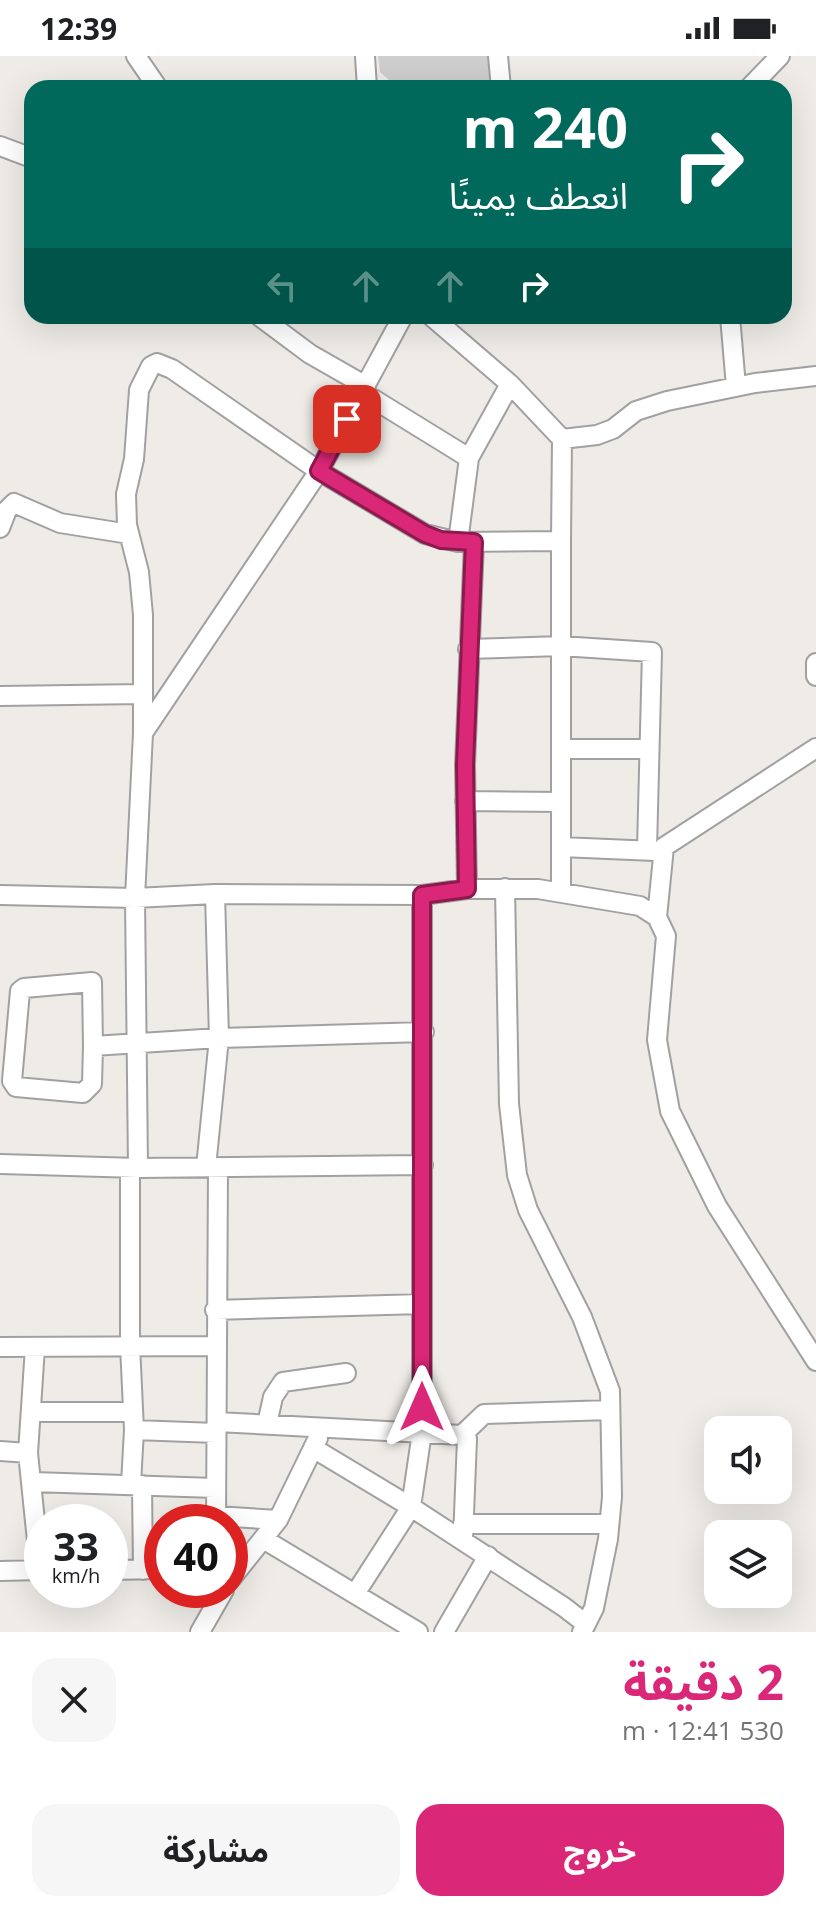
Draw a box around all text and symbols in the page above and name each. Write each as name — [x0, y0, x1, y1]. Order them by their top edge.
text: 12:39 — [40, 8, 117, 49]
text: 240 m — [462, 88, 628, 164]
icon: right — [656, 112, 760, 216]
text: انعطف يمينًا — [449, 171, 628, 220]
icon: left — [260, 264, 304, 308]
icon: ahead — [344, 264, 388, 308]
icon: ahead — [428, 264, 472, 308]
icon: right — [512, 264, 556, 308]
pin — [313, 385, 381, 453]
icon: arrive — [325, 397, 369, 441]
position arrow — [380, 1365, 464, 1449]
map controls — [704, 1416, 792, 1608]
button: sound — [704, 1416, 792, 1504]
speed limit sign: 40 — [144, 1504, 248, 1608]
text: 33 — [53, 1518, 99, 1573]
button: layers — [704, 1520, 792, 1608]
text: km/h — [52, 1562, 100, 1589]
text: 2 دقيقة — [623, 1649, 784, 1714]
button: close — [32, 1658, 116, 1742]
text: 530 m · 12:41 — [622, 1712, 784, 1748]
button: مشاركة — [32, 1804, 400, 1896]
button: خروج — [416, 1804, 784, 1896]

